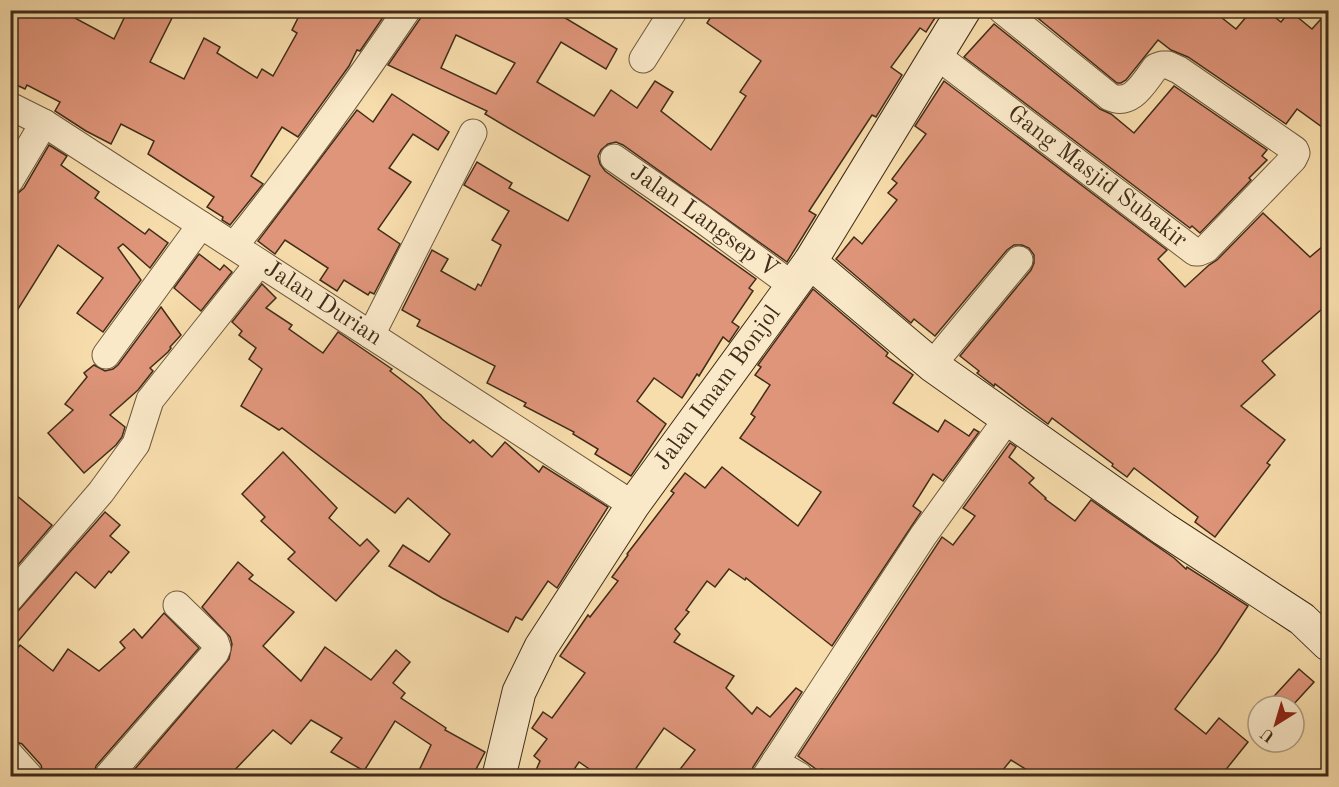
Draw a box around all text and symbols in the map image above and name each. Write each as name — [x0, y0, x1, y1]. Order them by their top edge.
street label: Gang Masjid Subakir — [1003, 102, 1191, 253]
street label: Jalan Langsep V — [625, 161, 782, 283]
street label: Jalan Durian — [259, 257, 386, 351]
street label: Jalan Imam Bonjol — [650, 302, 786, 475]
north arrow — [1246, 694, 1306, 754]
text: U — [1258, 724, 1278, 745]

